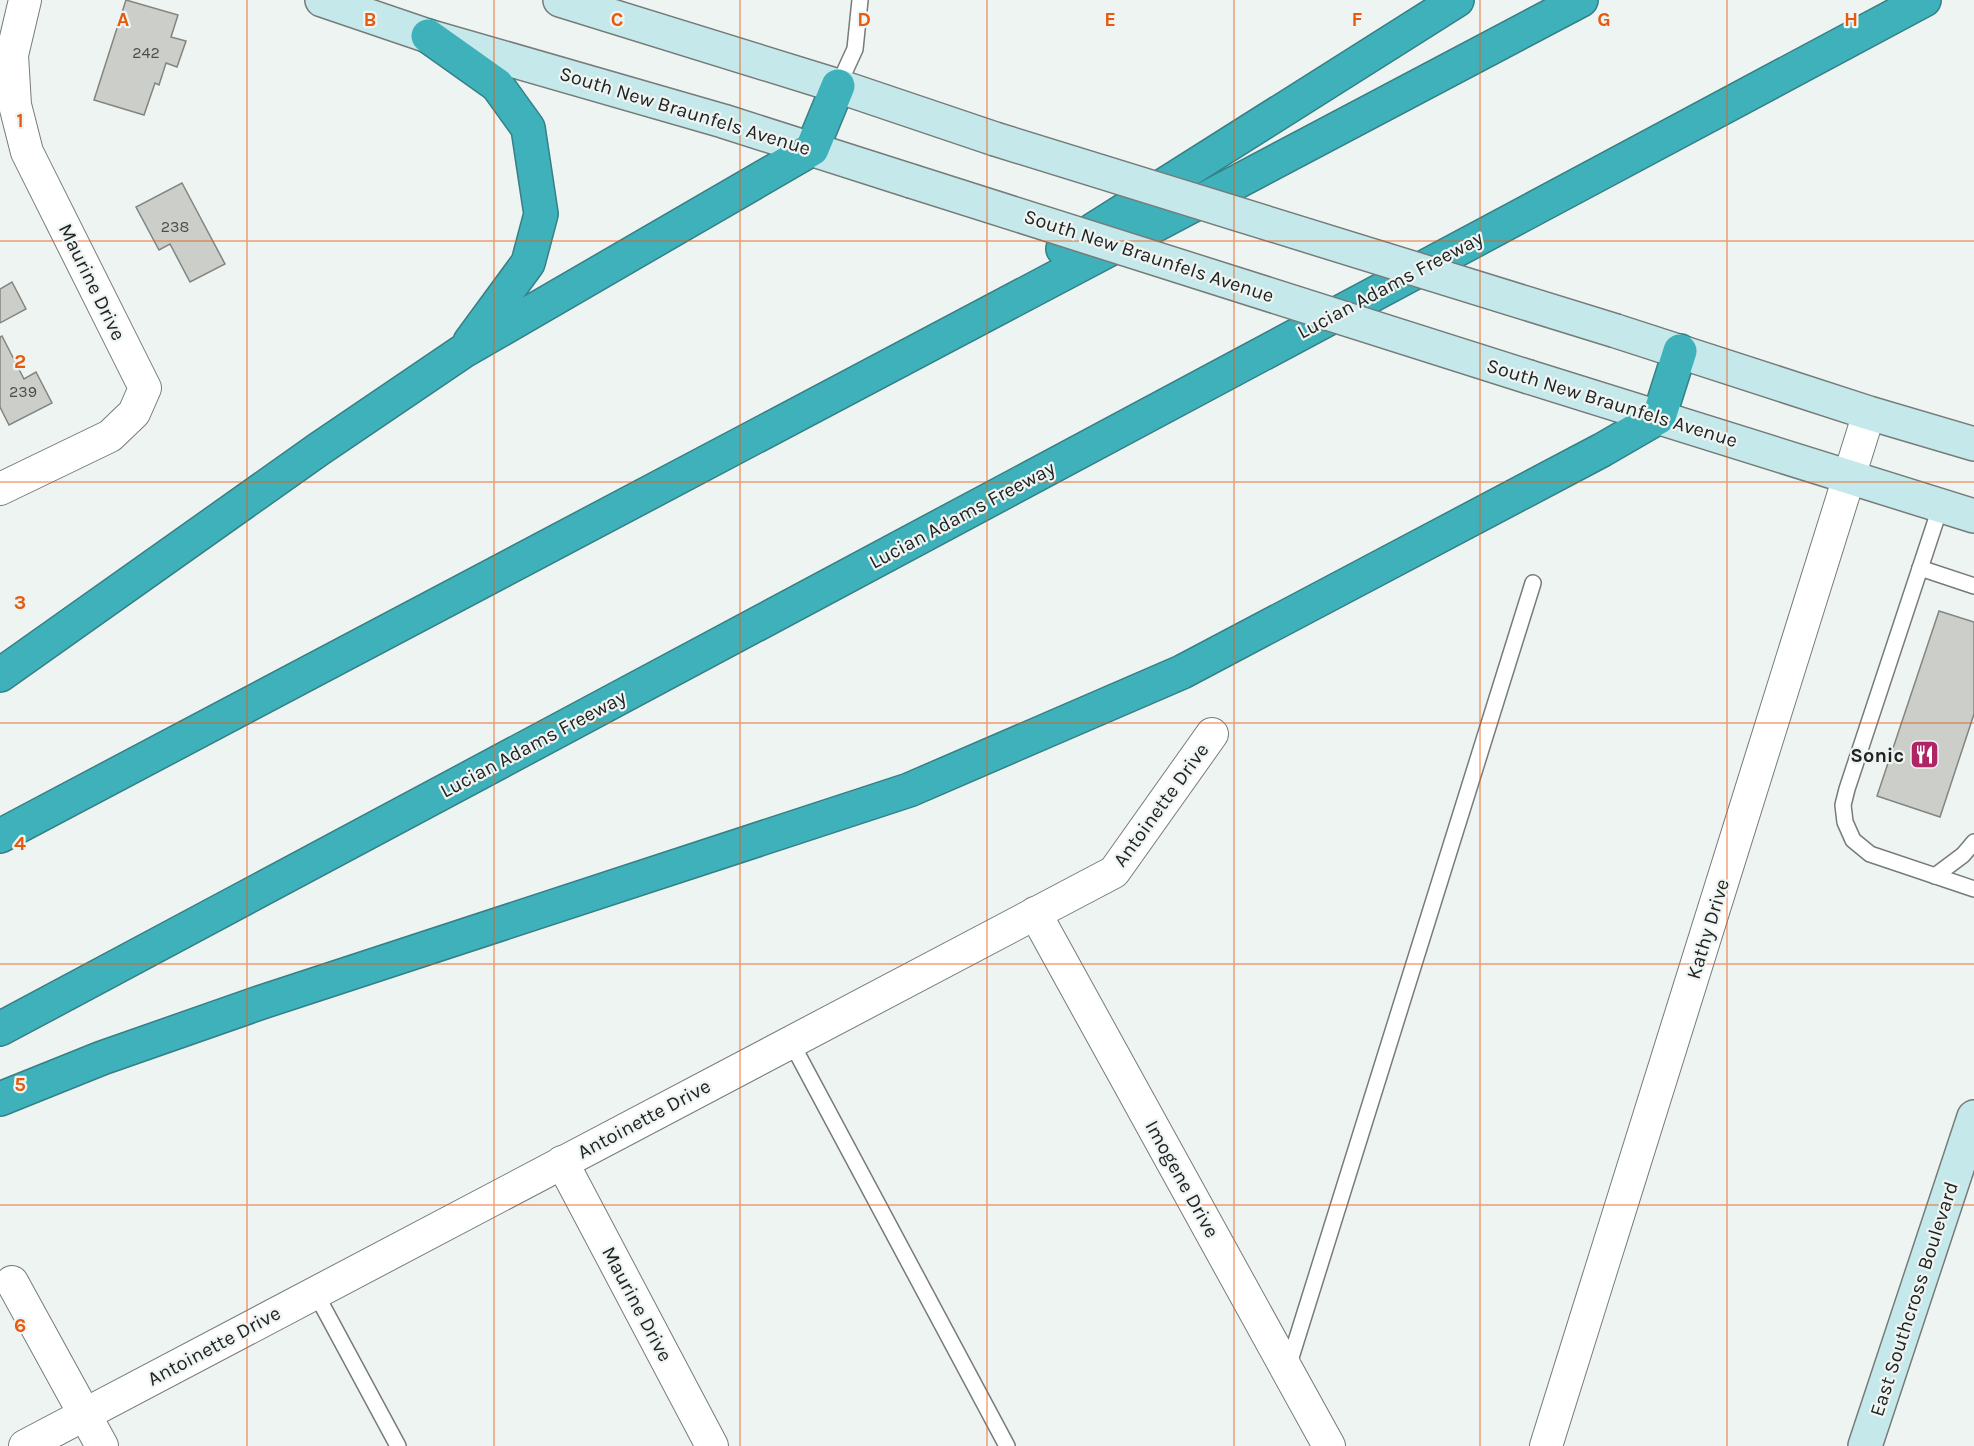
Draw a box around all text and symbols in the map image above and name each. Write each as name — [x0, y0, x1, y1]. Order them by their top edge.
text: A — [117, 8, 130, 31]
text: B — [364, 8, 376, 31]
text: C — [611, 8, 623, 31]
text: D — [857, 8, 871, 31]
text: E — [1104, 8, 1116, 31]
text: F — [1352, 8, 1363, 31]
text: G — [1597, 8, 1611, 31]
text: H — [1844, 8, 1858, 31]
house number: 242 — [132, 43, 160, 62]
street label: South New Braunfels Avenue — [557, 62, 813, 160]
text: 1 — [16, 109, 24, 132]
street label: South New Braunfels Avenue — [1021, 205, 1277, 307]
house number: 238 — [161, 217, 189, 236]
street label: Maurine Drive — [54, 220, 130, 344]
street label: Lucian Adams Freeway — [1293, 226, 1487, 344]
text: 2 — [14, 350, 26, 373]
street label: South New Braunfels Avenue — [1484, 354, 1740, 452]
house number: 239 — [9, 382, 37, 401]
street label: Lucian Adams Freeway — [865, 456, 1059, 574]
text: 3 — [14, 591, 26, 614]
street label: Lucian Adams Freeway — [436, 685, 630, 803]
street label: Antoinette Drive — [1108, 739, 1214, 871]
restaurant icon: Sonic — [1909, 739, 1941, 771]
place label: Sonic — [1850, 744, 1904, 767]
text: 4 — [14, 832, 26, 855]
street label: Kathy Drive — [1682, 876, 1734, 982]
text: 5 — [14, 1073, 26, 1096]
street label: Antoinette Drive — [574, 1074, 714, 1164]
street label: Imogene Drive — [1140, 1116, 1224, 1242]
street label: East Southcross Boulevard — [1865, 1179, 1963, 1419]
street label: Maurine Drive — [597, 1243, 677, 1365]
street label: Antoinette Drive — [144, 1301, 284, 1391]
text: 6 — [14, 1314, 26, 1337]

